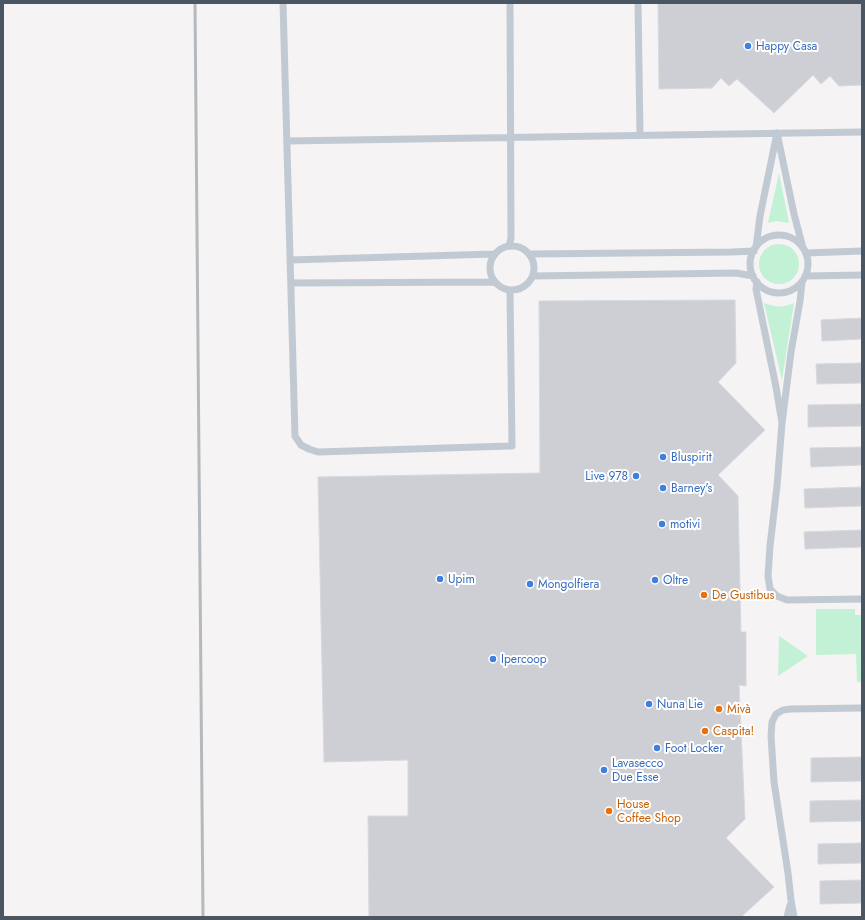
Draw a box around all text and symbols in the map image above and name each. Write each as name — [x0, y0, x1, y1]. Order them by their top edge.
place label: Happy Casa — [756, 37, 818, 55]
marker: Happy Casa — [743, 41, 753, 51]
place label: Bluspirit — [671, 448, 712, 466]
marker: Bluspirit — [658, 452, 668, 462]
place label: Live 978 — [585, 467, 628, 485]
marker: Live 978 — [631, 471, 641, 481]
place label: Barney's — [671, 479, 712, 497]
marker: Barney's — [658, 483, 668, 493]
place label: motivi — [670, 515, 700, 533]
marker: motivi — [657, 519, 667, 529]
place label: Upim — [448, 570, 475, 588]
place label: Oltre — [663, 571, 688, 589]
marker: Upim — [435, 574, 445, 584]
place label: Mongolfiera — [538, 575, 600, 593]
marker: Oltre — [650, 575, 660, 585]
marker: Mongolfiera — [525, 579, 535, 589]
place label: De Gustibus — [712, 586, 775, 604]
marker: De Gustibus — [699, 590, 709, 600]
place label: Ipercoop — [501, 650, 547, 668]
marker: Ipercoop — [488, 654, 498, 664]
place label: Nuna Lie — [657, 695, 703, 713]
marker: Nuna Lie — [644, 699, 654, 709]
place label: Mivà — [727, 700, 751, 718]
marker: Mivà — [714, 704, 724, 714]
place label: Caspita! — [713, 722, 754, 740]
marker: Caspita! — [700, 726, 710, 736]
place label: Foot Locker — [665, 739, 724, 757]
marker: Foot Locker — [652, 743, 662, 753]
place label: Lavasecco Due Esse — [612, 754, 664, 786]
marker: Lavasecco Due Esse — [599, 765, 609, 775]
place label: House Coffee Shop — [617, 795, 681, 827]
marker: House Coffee Shop — [604, 806, 614, 816]

